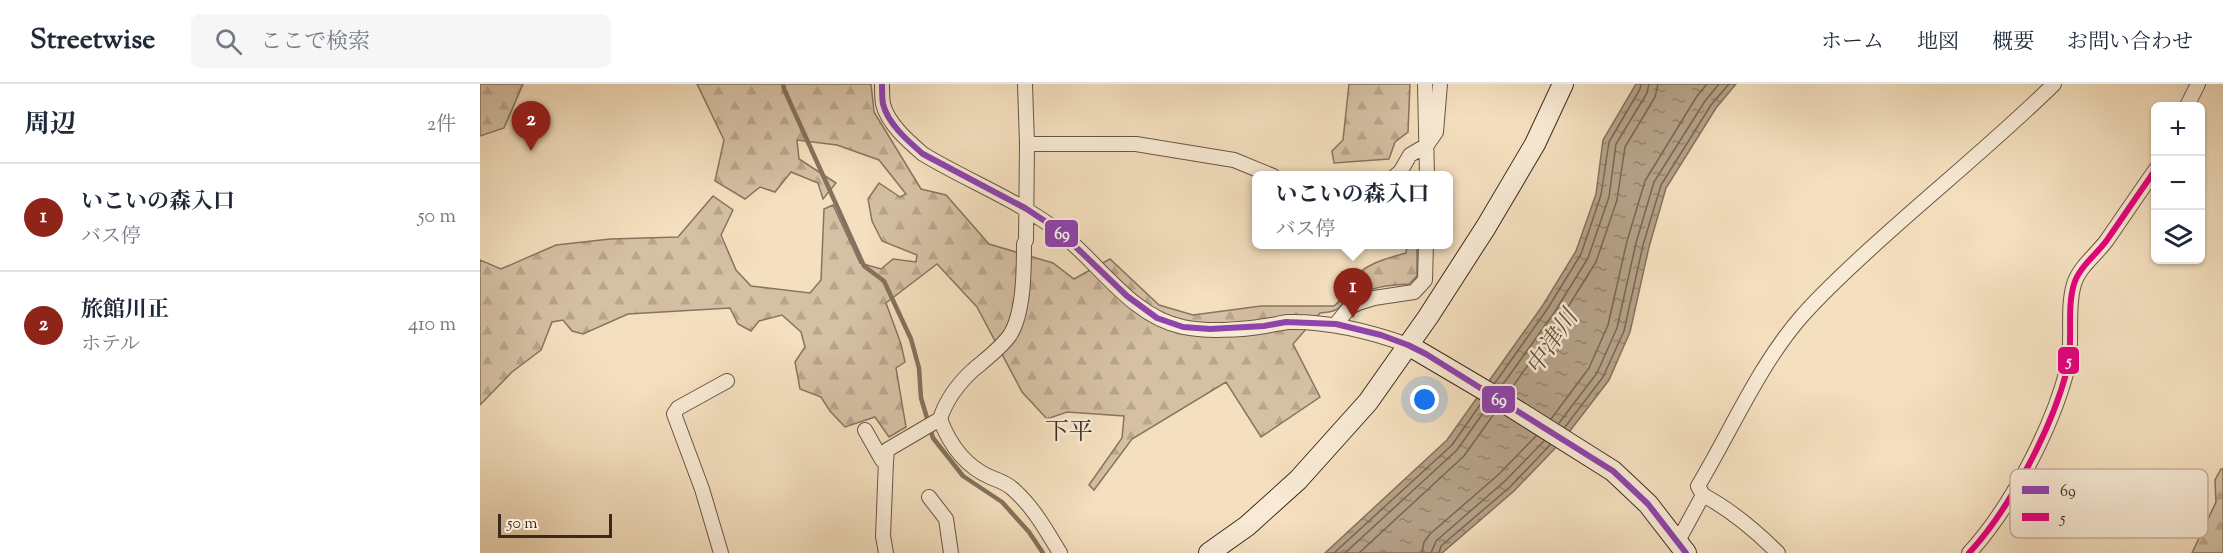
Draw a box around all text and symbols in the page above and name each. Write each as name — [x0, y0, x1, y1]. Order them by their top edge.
search box — [191, 14, 611, 68]
text: Streetwise — [30, 21, 155, 61]
icon: search — [212, 25, 245, 58]
text: ここで検索 — [260, 27, 370, 59]
text: ホーム — [1821, 28, 1884, 58]
text: 地図 — [1917, 28, 1959, 58]
text: 概要 — [1992, 28, 2034, 58]
text: お問い合わせ — [2067, 28, 2193, 58]
pin: 2 — [512, 101, 550, 151]
map controls — [2151, 102, 2205, 264]
button: + — [2151, 102, 2205, 156]
text: 周辺 — [24, 107, 76, 144]
text: 2件 — [427, 111, 456, 140]
button: − — [2151, 156, 2205, 210]
popup — [1252, 171, 1453, 249]
text: いこいの森入口 — [1275, 180, 1430, 212]
text: いこいの森入口 — [81, 187, 235, 219]
text: 1 — [40, 203, 47, 232]
text: 50 m — [418, 203, 456, 232]
button: layers — [2151, 210, 2205, 264]
text: バス停 — [1275, 216, 1335, 245]
line badge: 69 — [1044, 219, 1079, 248]
text: バス停 — [81, 223, 141, 252]
text: 69 — [1054, 224, 1070, 247]
pin: 1 — [1334, 268, 1372, 318]
text: 旅館川正 — [81, 295, 169, 327]
water label: 中津川 — [1519, 301, 1589, 382]
text: 2 — [39, 311, 48, 340]
text: 410 m — [408, 311, 456, 340]
text: ホテル — [81, 331, 140, 360]
line badge: 5 — [2057, 346, 2080, 375]
text: 5 — [2064, 351, 2072, 374]
your location — [1410, 385, 1439, 414]
line badge: 69 — [1481, 385, 1516, 414]
text: 69 — [1491, 390, 1507, 413]
district label: 下平 — [1045, 416, 1093, 450]
legend — [2010, 469, 2208, 538]
text: 69 — [2060, 481, 2076, 504]
text: 5 — [2059, 508, 2066, 531]
scale bar — [498, 511, 612, 538]
text: 50 m — [507, 513, 538, 536]

